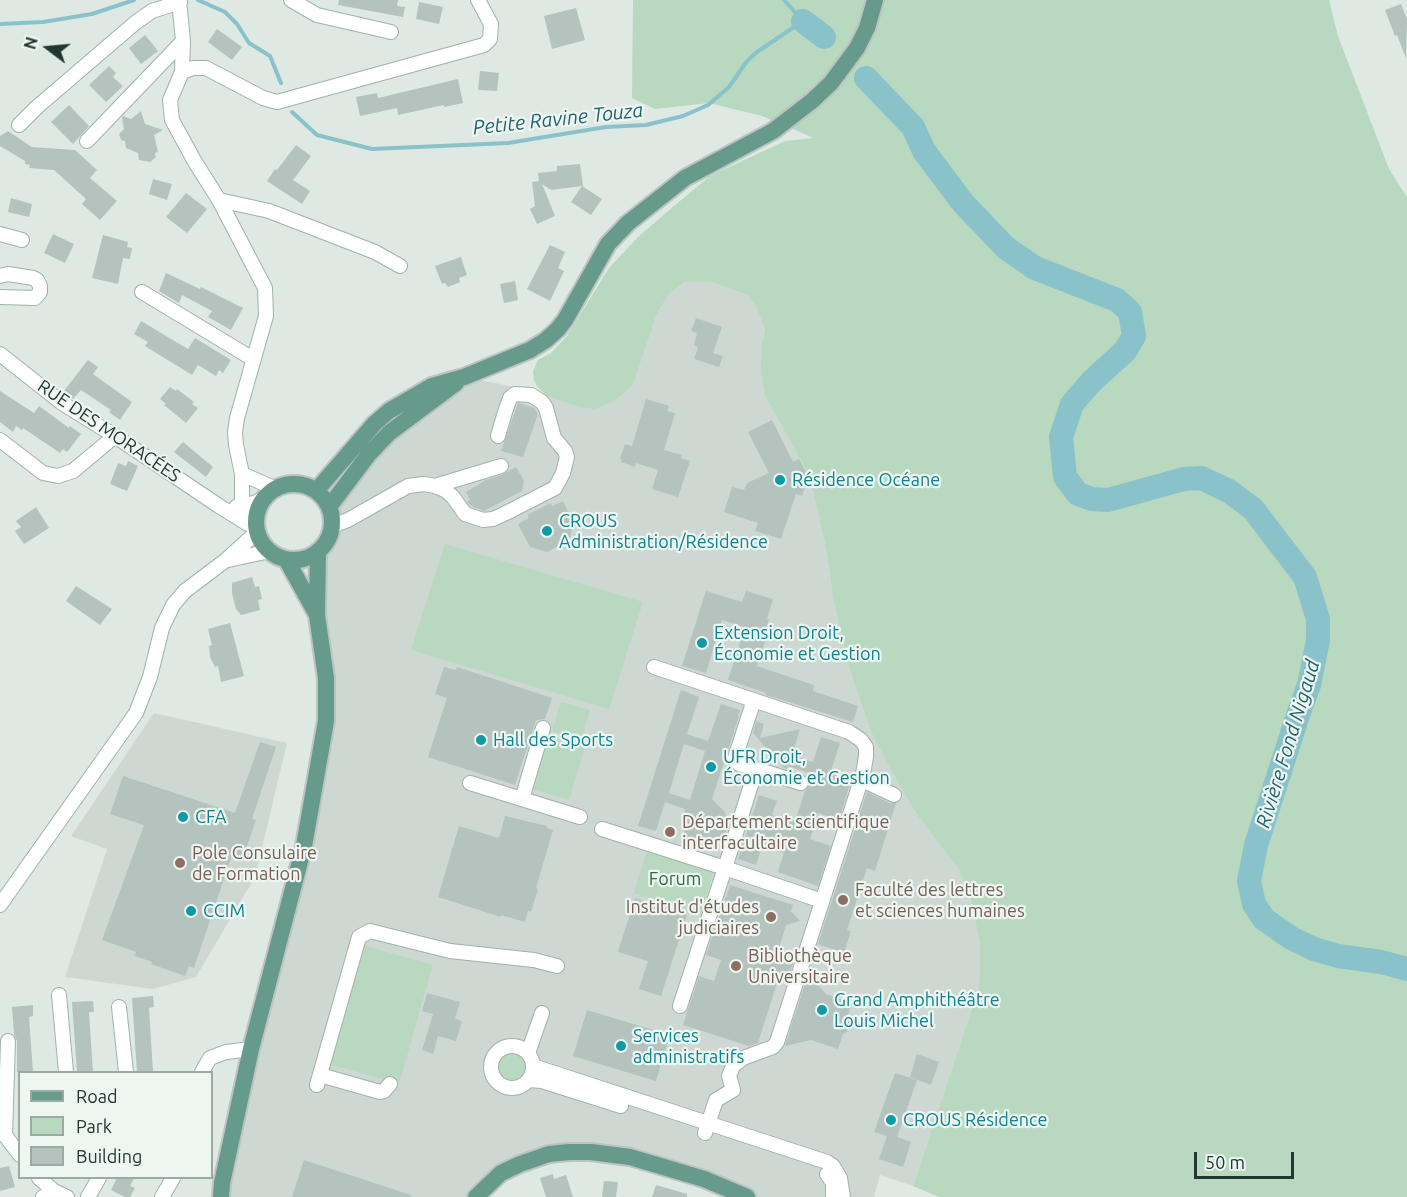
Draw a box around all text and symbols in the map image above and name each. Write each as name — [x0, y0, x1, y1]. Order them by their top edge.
north arrow — [18, 18, 78, 78]
text: N — [20, 35, 41, 51]
water label: Petite Ravine Touza — [472, 98, 644, 140]
street label: RUE DES MORACÉES — [33, 375, 185, 487]
place label: Résidence Océane — [792, 469, 940, 491]
marker: Résidence Océane — [773, 473, 787, 487]
place label: CROUS Administration/Résidence — [559, 510, 768, 552]
marker: CROUS Administration/Résidence — [540, 524, 554, 538]
place label: Extension Droit, Économie et Gestion — [714, 622, 881, 664]
marker: Extension Droit, Économie et Gestion — [695, 636, 709, 650]
water label: Rivière Fond Nigaud — [1251, 657, 1325, 831]
place label: Hall des Sports — [493, 729, 613, 751]
marker: Hall des Sports — [474, 733, 488, 747]
place label: UFR Droit, Économie et Gestion — [723, 746, 890, 789]
marker: UFR Droit, Économie et Gestion — [704, 760, 718, 774]
place label: CFA — [195, 806, 227, 828]
marker: CFA — [176, 810, 190, 824]
place label: Département scientifique interfacultaire — [682, 811, 889, 854]
marker: Département scientifique interfacultaire — [663, 825, 677, 839]
place label: Pole Consulaire de Formation — [192, 842, 317, 884]
marker: Pole Consulaire de Formation — [173, 856, 187, 870]
park label: Forum — [649, 868, 701, 890]
place label: Faculté des lettres et sciences humaines — [855, 879, 1025, 922]
marker: Faculté des lettres et sciences humaines — [836, 893, 850, 907]
place label: Institut d'études judiciaires — [626, 896, 759, 938]
place label: CCIM — [203, 900, 245, 922]
marker: CCIM — [184, 904, 198, 918]
marker: Institut d'études judiciaires — [764, 910, 778, 924]
place label: Bibliothèque Universitaire — [748, 945, 852, 988]
marker: Bibliothèque Universitaire — [729, 959, 743, 973]
place label: Grand Amphithéâtre Louis Michel — [834, 989, 1000, 1032]
marker: Grand Amphithéâtre Louis Michel — [815, 1003, 829, 1017]
place label: Services administratifs — [633, 1025, 744, 1068]
marker: Services administratifs — [614, 1039, 628, 1053]
legend — [18, 1071, 213, 1179]
text: Road — [76, 1086, 118, 1106]
place label: CROUS Résidence — [903, 1109, 1047, 1131]
marker: CROUS Résidence — [884, 1113, 898, 1127]
text: Park — [76, 1116, 112, 1136]
scale bar — [1197, 1140, 1298, 1178]
text: Building — [76, 1146, 142, 1166]
text: 50 m — [1205, 1152, 1245, 1172]

